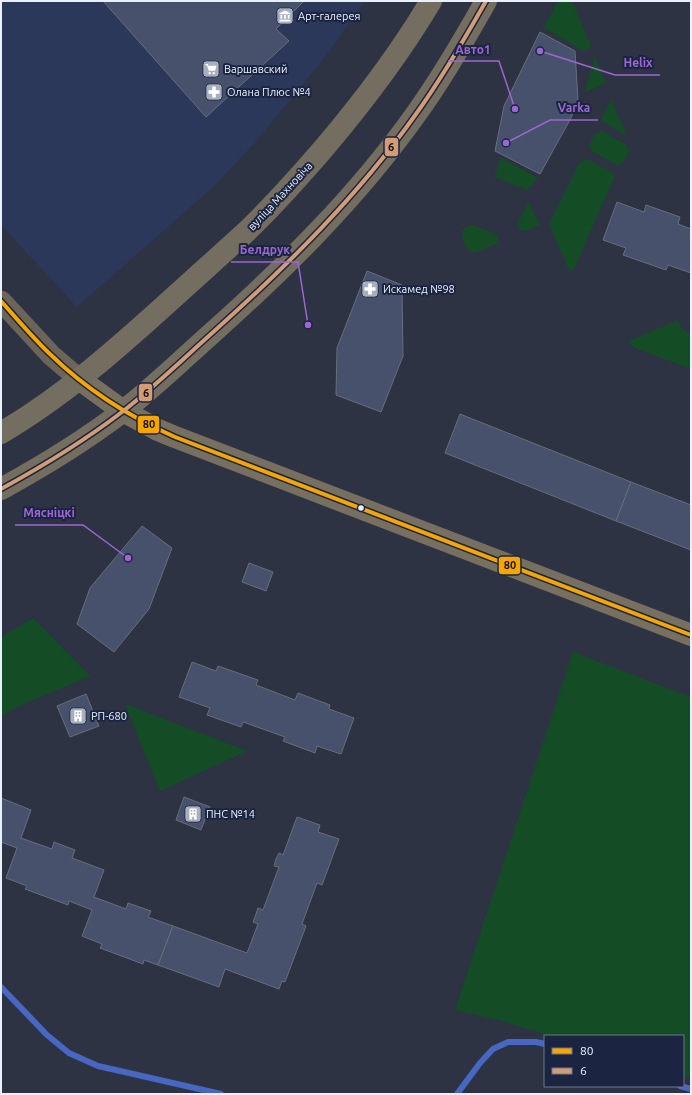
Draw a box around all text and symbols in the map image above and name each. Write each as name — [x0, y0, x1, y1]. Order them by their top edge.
museum icon: Арт-галерея — [275, 6, 295, 26]
place label: Арт-галерея — [298, 10, 361, 22]
callout: Авто1 — [448, 37, 499, 61]
text: Авто1 — [455, 43, 491, 56]
callout: Helix — [615, 51, 660, 75]
text: Helix — [623, 56, 653, 69]
supermarket icon: Варшавский — [201, 59, 221, 79]
place label: Варшавский — [224, 63, 288, 75]
pharmacy icon: Олана Плюс №4 — [204, 82, 224, 102]
place label: Олана Плюс №4 — [227, 86, 311, 98]
callout: Varka — [550, 96, 598, 120]
text: Varka — [558, 101, 590, 114]
line badge: 6 — [384, 137, 399, 157]
text: 6 — [388, 141, 394, 153]
street label: вуліца Махновіча — [245, 159, 315, 233]
callout: Белдрук — [231, 238, 298, 262]
text: Белдрук — [240, 243, 290, 256]
pharmacy icon: Искамед №98 — [360, 279, 380, 299]
place label: Искамед №98 — [383, 283, 455, 295]
line badge: 6 — [138, 383, 153, 402]
text: 6 — [143, 387, 149, 399]
line badge: 80 — [137, 415, 160, 434]
text: 80 — [143, 418, 155, 430]
callout: Мясніцкі — [15, 501, 83, 525]
unlabelled marker — [356, 503, 366, 513]
text: Мясніцкі — [23, 506, 75, 519]
line badge: 80 — [498, 556, 521, 575]
text: 80 — [504, 559, 516, 571]
building icon: РП-680 — [68, 706, 88, 726]
place label: РП-680 — [91, 710, 127, 722]
building icon: ПНС №14 — [183, 804, 203, 824]
place label: ПНС №14 — [206, 808, 255, 820]
legend — [544, 1035, 684, 1087]
text: 80 — [580, 1044, 594, 1057]
text: 6 — [580, 1064, 587, 1077]

